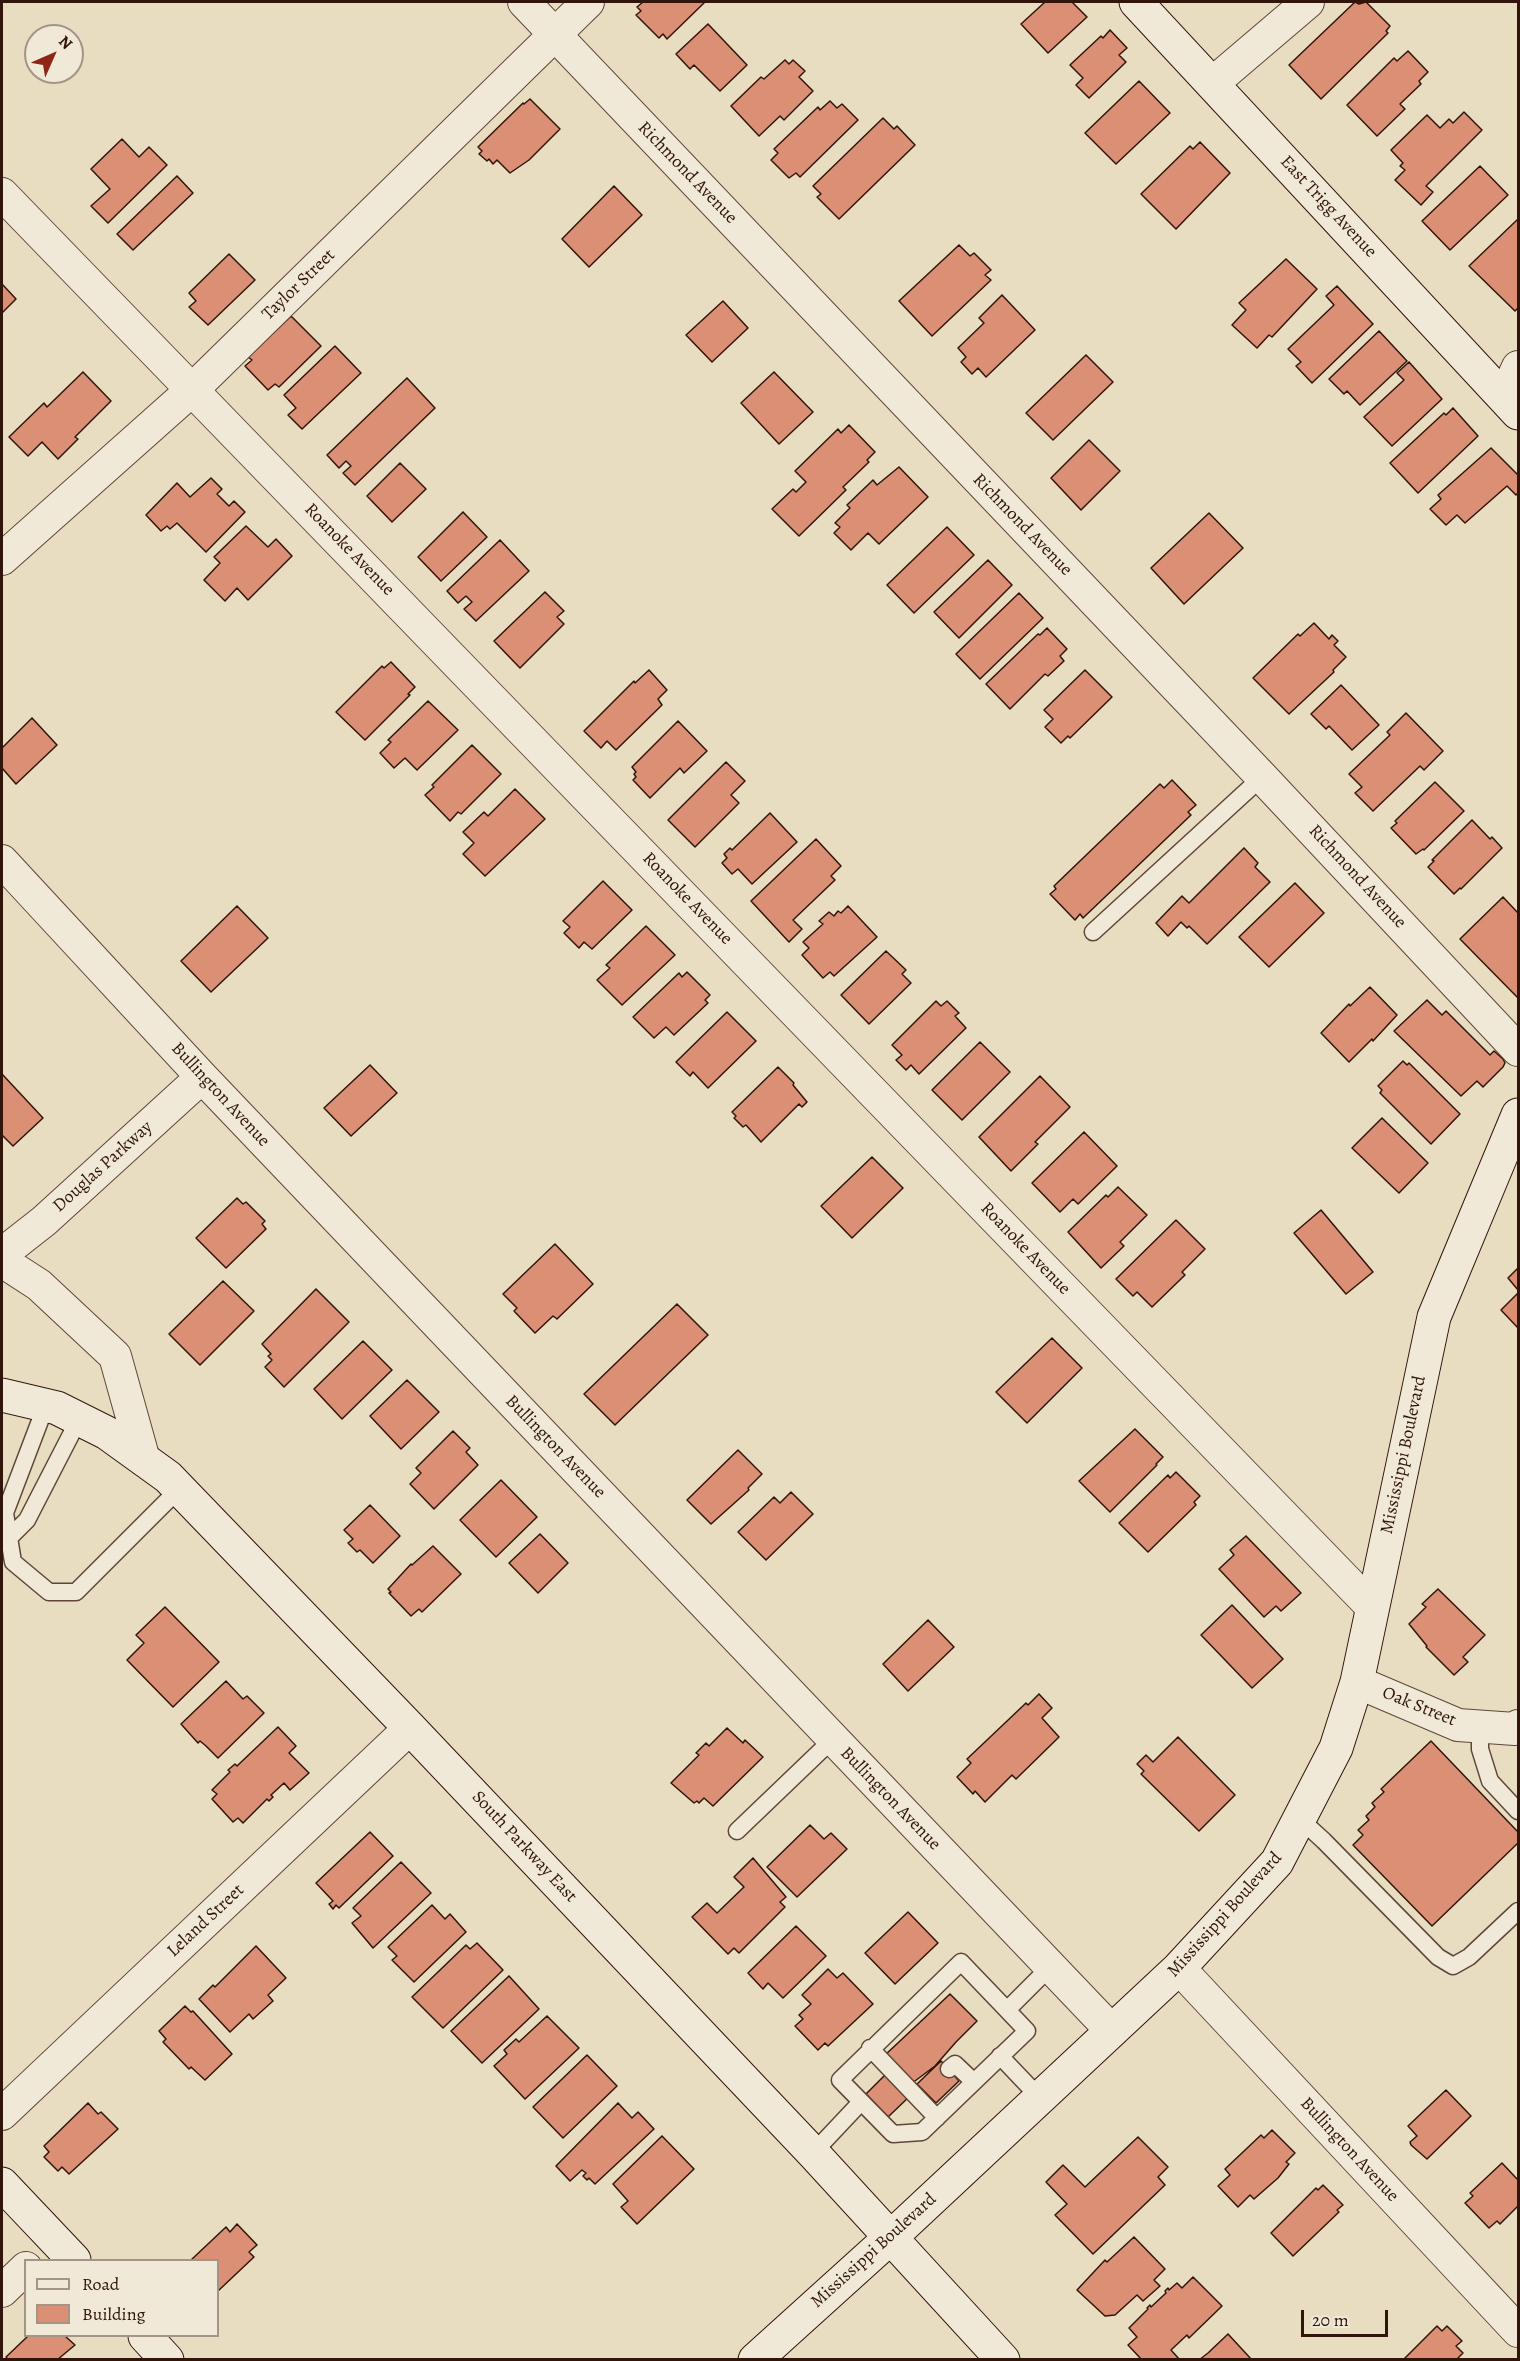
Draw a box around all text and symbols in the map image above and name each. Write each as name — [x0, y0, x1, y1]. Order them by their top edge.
north arrow — [24, 24, 84, 84]
text: N — [53, 31, 77, 55]
street label: Richmond Avenue — [633, 117, 741, 229]
street label: East Trigg Avenue — [1275, 151, 1381, 263]
street label: Taylor Street — [258, 245, 340, 325]
street label: Richmond Avenue — [968, 469, 1076, 581]
street label: Roanoke Avenue — [299, 499, 399, 601]
street label: Richmond Avenue — [1303, 821, 1411, 933]
street label: Roanoke Avenue — [637, 848, 737, 950]
street label: Bullington Avenue — [166, 1038, 274, 1152]
street label: Douglas Parkway — [49, 1117, 157, 1217]
street label: Roanoke Avenue — [975, 1198, 1075, 1300]
street label: Mississippi Boulevard — [1377, 1374, 1431, 1536]
street label: Bullington Avenue — [500, 1391, 610, 1503]
street label: Oak Street — [1379, 1682, 1459, 1732]
street label: Bullington Avenue — [835, 1743, 945, 1855]
street label: South Parkway East — [467, 1787, 581, 1907]
street label: Mississippi Boulevard — [1163, 1848, 1287, 1982]
street label: Leland Street — [163, 1880, 249, 1962]
street label: Bullington Avenue — [1295, 2093, 1403, 2207]
street label: Mississippi Boulevard — [807, 2189, 941, 2313]
legend — [24, 2259, 219, 2337]
text: Road — [82, 2272, 119, 2296]
scale bar — [1304, 2298, 1391, 2336]
text: Building — [82, 2302, 146, 2326]
text: 20 m — [1312, 2308, 1349, 2332]

